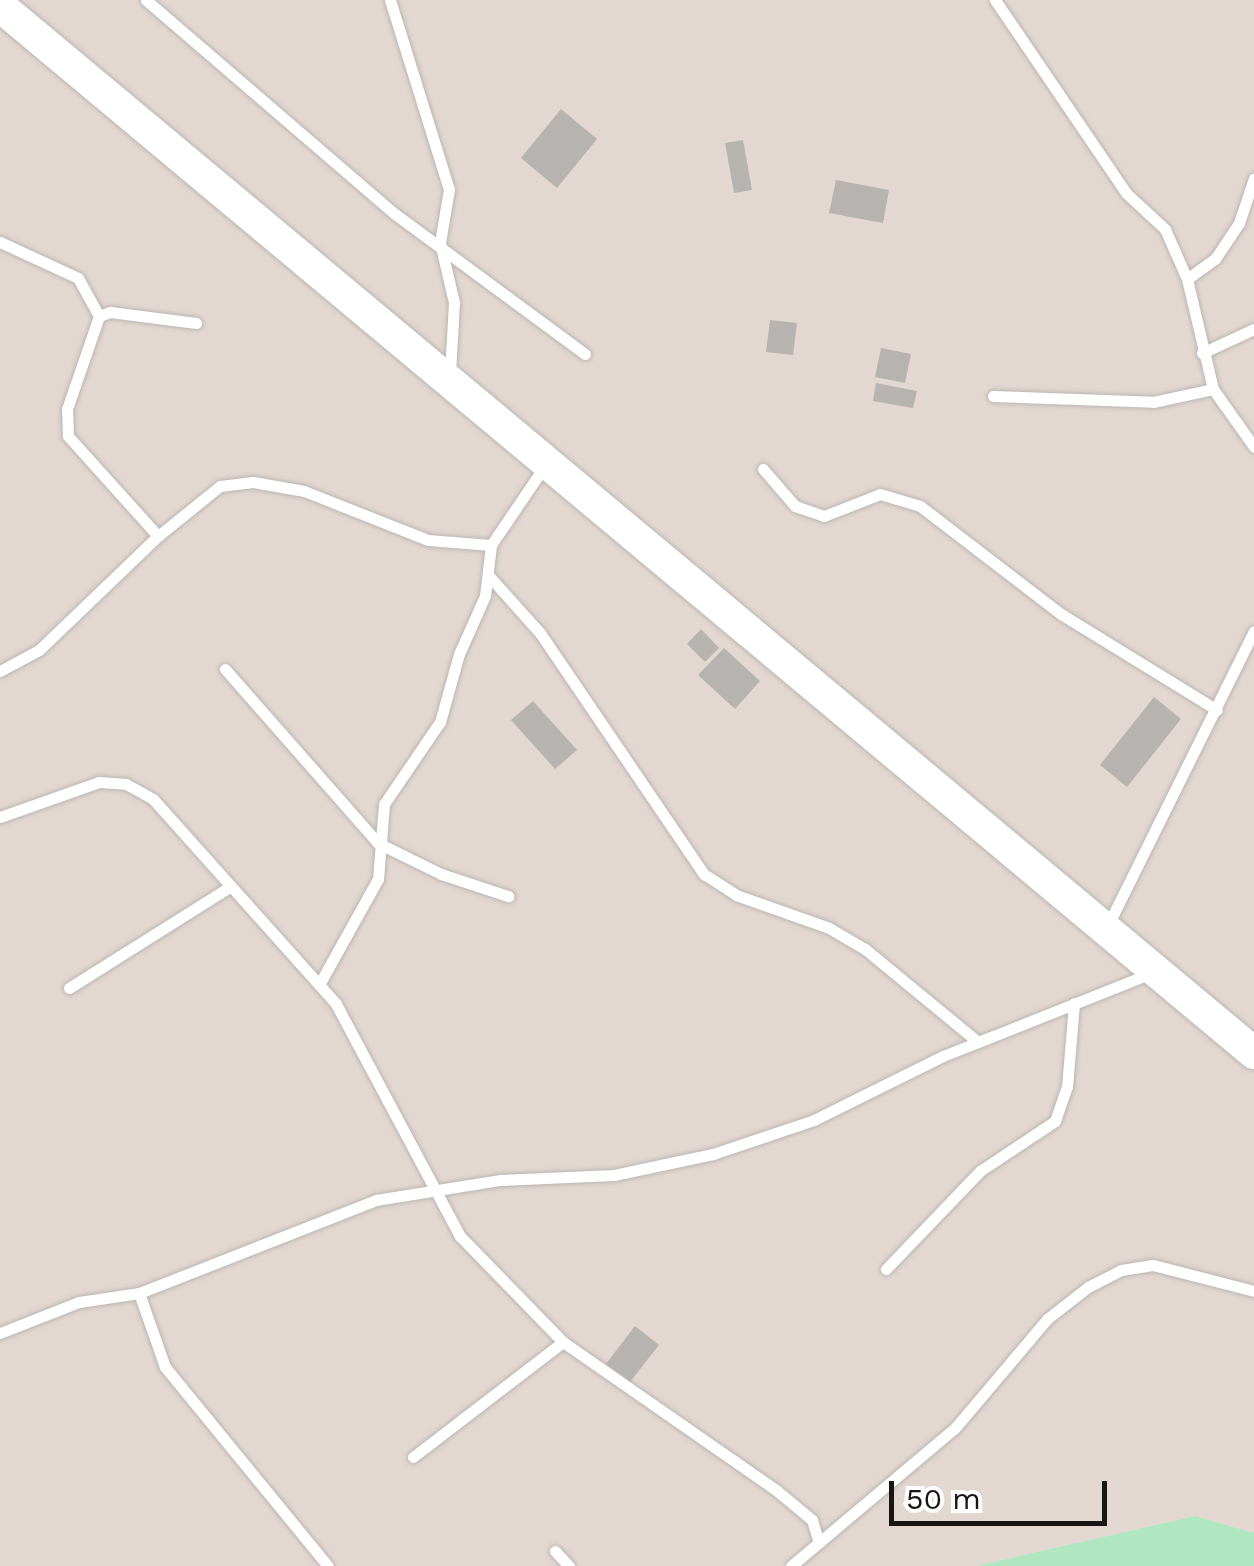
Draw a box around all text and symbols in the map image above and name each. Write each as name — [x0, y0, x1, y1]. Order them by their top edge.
scale bar — [894, 1461, 1112, 1523]
text: 50 m — [906, 1481, 981, 1516]

